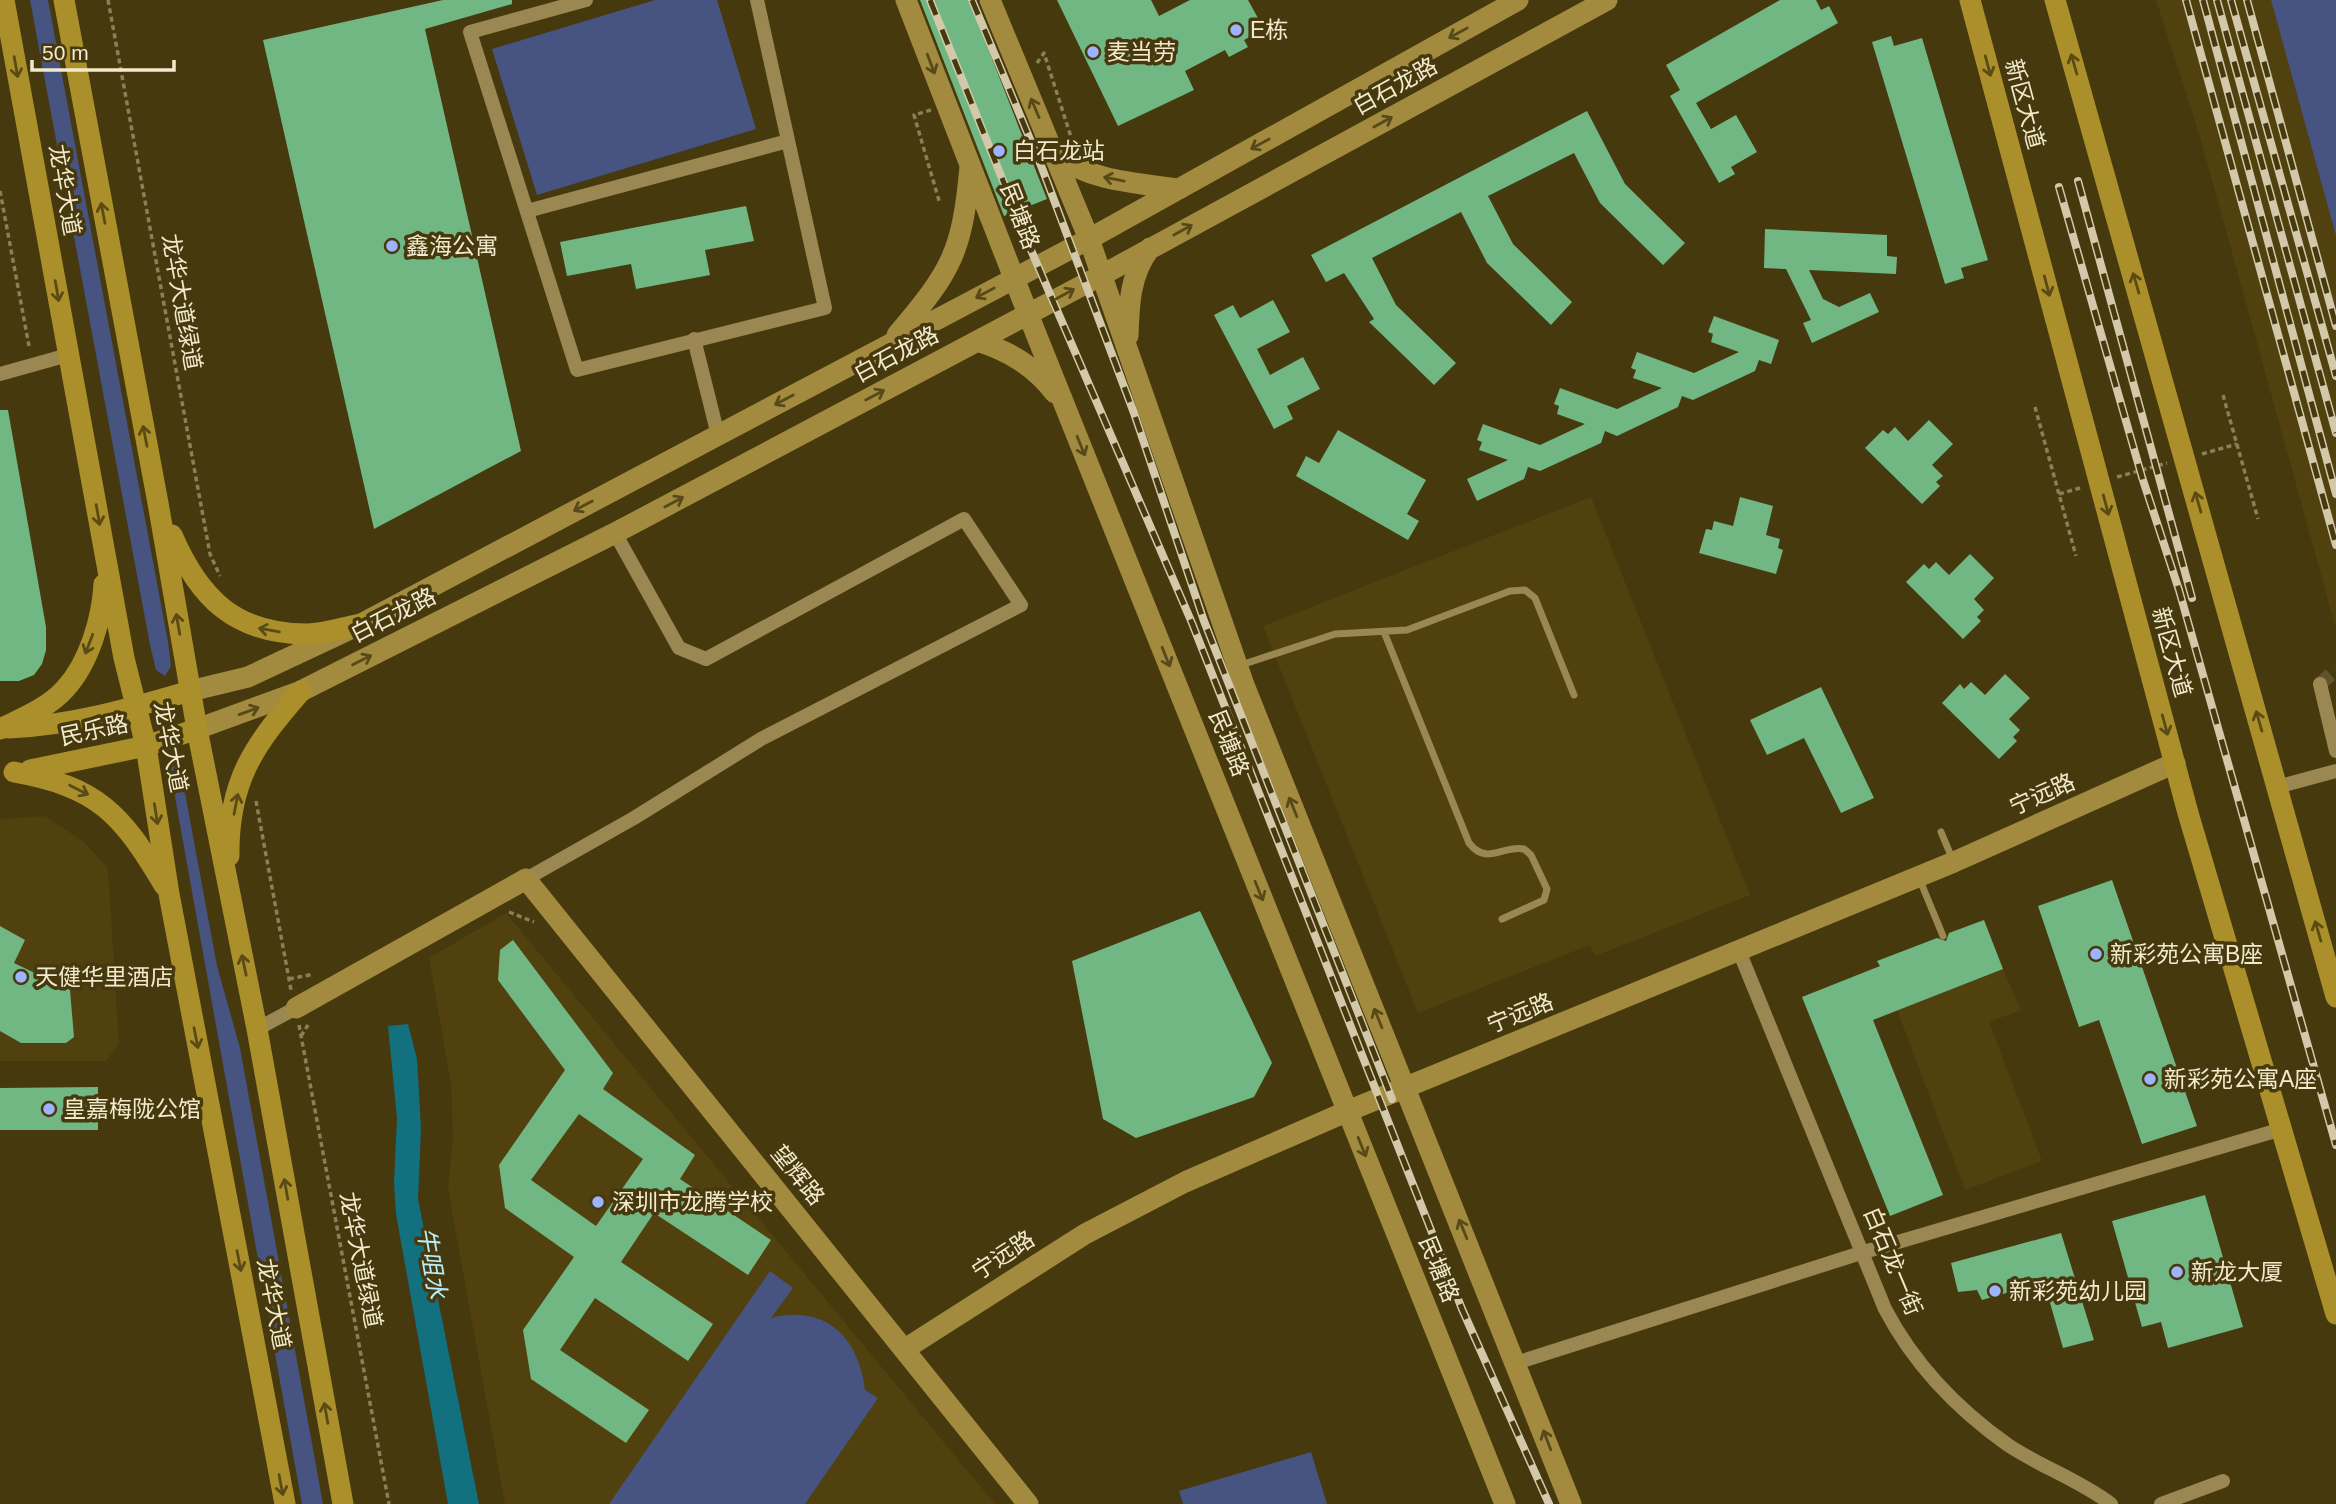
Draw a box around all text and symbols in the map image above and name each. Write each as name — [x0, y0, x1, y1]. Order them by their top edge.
place label: E栋 — [1250, 17, 1288, 43]
marker: E栋 — [1228, 22, 1244, 38]
one-way arrow — [1449, 26, 1469, 40]
scale bar — [32, 28, 173, 72]
place label: 麦当劳 — [1107, 39, 1176, 65]
text: 50 m — [42, 41, 89, 64]
marker: 麦当劳 — [1085, 44, 1101, 60]
one-way arrow — [926, 52, 939, 74]
street label: 白石龙路 — [1348, 52, 1442, 120]
one-way arrow — [1982, 54, 1995, 77]
one-way arrow — [2067, 54, 2080, 76]
one-way arrow — [10, 55, 23, 78]
street label: 新区大道 — [2001, 56, 2049, 152]
one-way arrow — [1027, 98, 1040, 119]
one-way arrow — [1372, 115, 1393, 128]
one-way arrow — [1250, 137, 1270, 151]
place label: 白石龙站 — [1013, 138, 1105, 164]
street label: 龙华大道 — [44, 142, 86, 238]
marker: 白石龙站 — [991, 143, 1007, 159]
one-way arrow — [1103, 171, 1126, 185]
street label: 民塘路 — [995, 179, 1045, 253]
one-way arrow — [96, 202, 110, 225]
one-way arrow — [1172, 223, 1193, 237]
street label: 龙华大道绿道 — [157, 232, 207, 372]
place label: 鑫海公寓 — [406, 233, 498, 259]
marker: 鑫海公寓 — [384, 238, 400, 254]
one-way arrow — [2129, 273, 2142, 295]
one-way arrow — [2041, 274, 2054, 297]
one-way arrow — [50, 279, 64, 302]
one-way arrow — [975, 287, 996, 301]
one-way arrow — [1054, 287, 1075, 301]
street label: 白石龙路 — [849, 321, 943, 387]
one-way arrow — [864, 388, 885, 402]
one-way arrow — [774, 394, 795, 407]
one-way arrow — [138, 425, 152, 448]
one-way arrow — [1075, 434, 1088, 456]
one-way arrow — [2190, 492, 2203, 514]
one-way arrow — [2100, 494, 2113, 516]
one-way arrow — [663, 495, 684, 508]
one-way arrow — [573, 500, 594, 514]
one-way arrow — [91, 503, 105, 526]
street label: 白石龙路 — [346, 583, 440, 647]
street label: 新区大道 — [2148, 604, 2196, 700]
one-way arrow — [171, 613, 184, 636]
one-way arrow — [258, 623, 281, 636]
one-way arrow — [82, 633, 95, 655]
one-way arrow — [1160, 645, 1173, 667]
one-way arrow — [351, 653, 372, 667]
street label: 龙华大道 — [149, 699, 193, 795]
one-way arrow — [237, 703, 259, 716]
street label: 民塘路 — [1204, 706, 1254, 780]
street label: 民乐路 — [58, 710, 130, 750]
one-way arrow — [2252, 711, 2265, 733]
one-way arrow — [2159, 714, 2172, 736]
street label: 宁远路 — [2005, 768, 2079, 820]
one-way arrow — [68, 784, 89, 798]
one-way arrow — [229, 793, 243, 816]
one-way arrow — [1286, 796, 1299, 818]
one-way arrow — [150, 802, 163, 825]
one-way arrow — [1254, 879, 1267, 901]
one-way arrow — [2310, 921, 2323, 943]
place label: 新彩苑公寓B座 — [2110, 941, 2263, 967]
marker: 新彩苑公寓B座 — [2088, 946, 2104, 962]
one-way arrow — [237, 954, 251, 977]
place label: 天健华里酒店 — [35, 964, 173, 990]
marker: 天健华里酒店 — [13, 969, 29, 985]
street label: 宁远路 — [1483, 988, 1557, 1038]
one-way arrow — [1371, 1007, 1384, 1029]
one-way arrow — [190, 1026, 204, 1049]
place label: 新彩苑公寓A座 — [2164, 1066, 2317, 1092]
marker: 新彩苑公寓A座 — [2142, 1071, 2158, 1087]
place label: 皇嘉梅陇公馆 — [63, 1096, 201, 1122]
marker: 皇嘉梅陇公馆 — [41, 1101, 57, 1117]
one-way arrow — [1357, 1136, 1370, 1158]
street label: 望辉路 — [766, 1140, 830, 1210]
one-way arrow — [279, 1178, 292, 1201]
place label: 深圳市龙腾学校 — [612, 1189, 773, 1215]
street label: 龙华大道绿道 — [335, 1190, 387, 1330]
marker: 深圳市龙腾学校 — [590, 1194, 606, 1210]
street label: 白石龙一街 — [1859, 1203, 1927, 1319]
one-way arrow — [1455, 1219, 1468, 1240]
water label: 牛咀水 — [412, 1225, 452, 1302]
street label: 宁远路 — [967, 1225, 1039, 1285]
street label: 民塘路 — [1414, 1232, 1464, 1306]
one-way arrow — [232, 1249, 246, 1272]
street label: 龙华大道 — [252, 1256, 296, 1352]
place label: 新龙大厦 — [2191, 1259, 2283, 1285]
marker: 新龙大厦 — [2169, 1264, 2185, 1280]
place label: 新彩苑幼儿园 — [2009, 1278, 2147, 1304]
marker: 新彩苑幼儿园 — [1987, 1283, 2003, 1299]
one-way arrow — [319, 1402, 333, 1425]
one-way arrow — [1540, 1430, 1553, 1452]
one-way arrow — [275, 1473, 288, 1496]

